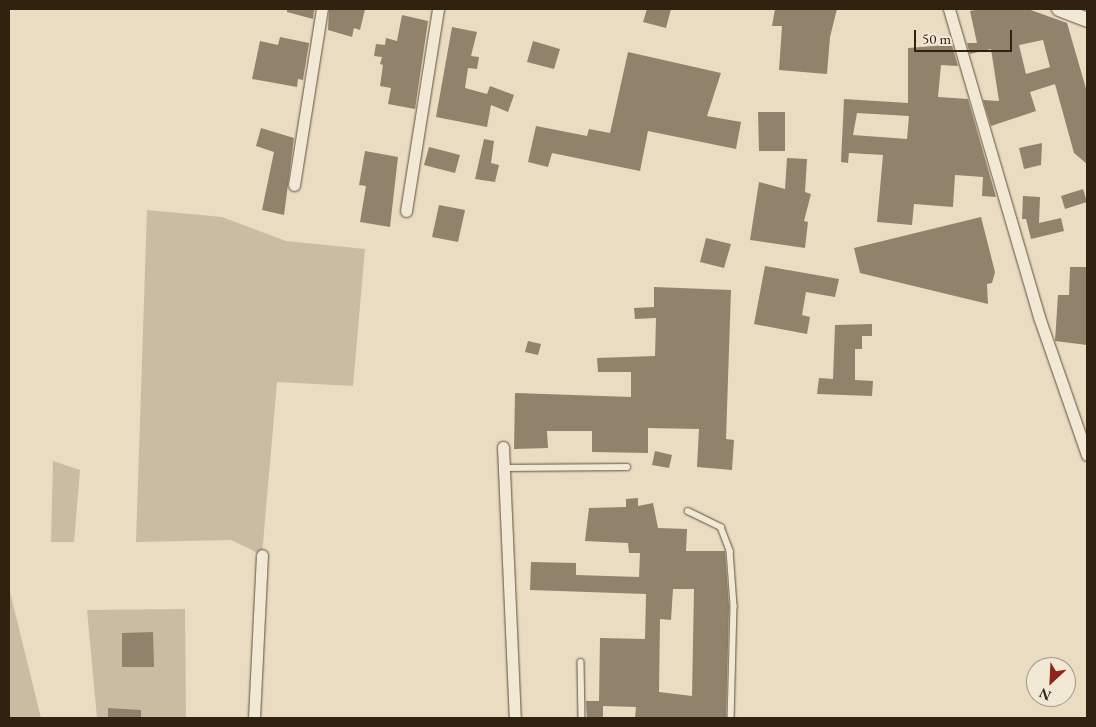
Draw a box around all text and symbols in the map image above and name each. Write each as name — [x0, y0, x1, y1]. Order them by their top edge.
scale bar — [916, 20, 1014, 52]
text: 50 m — [922, 29, 951, 48]
north arrow — [1026, 657, 1076, 707]
text: N — [1036, 684, 1054, 705]

